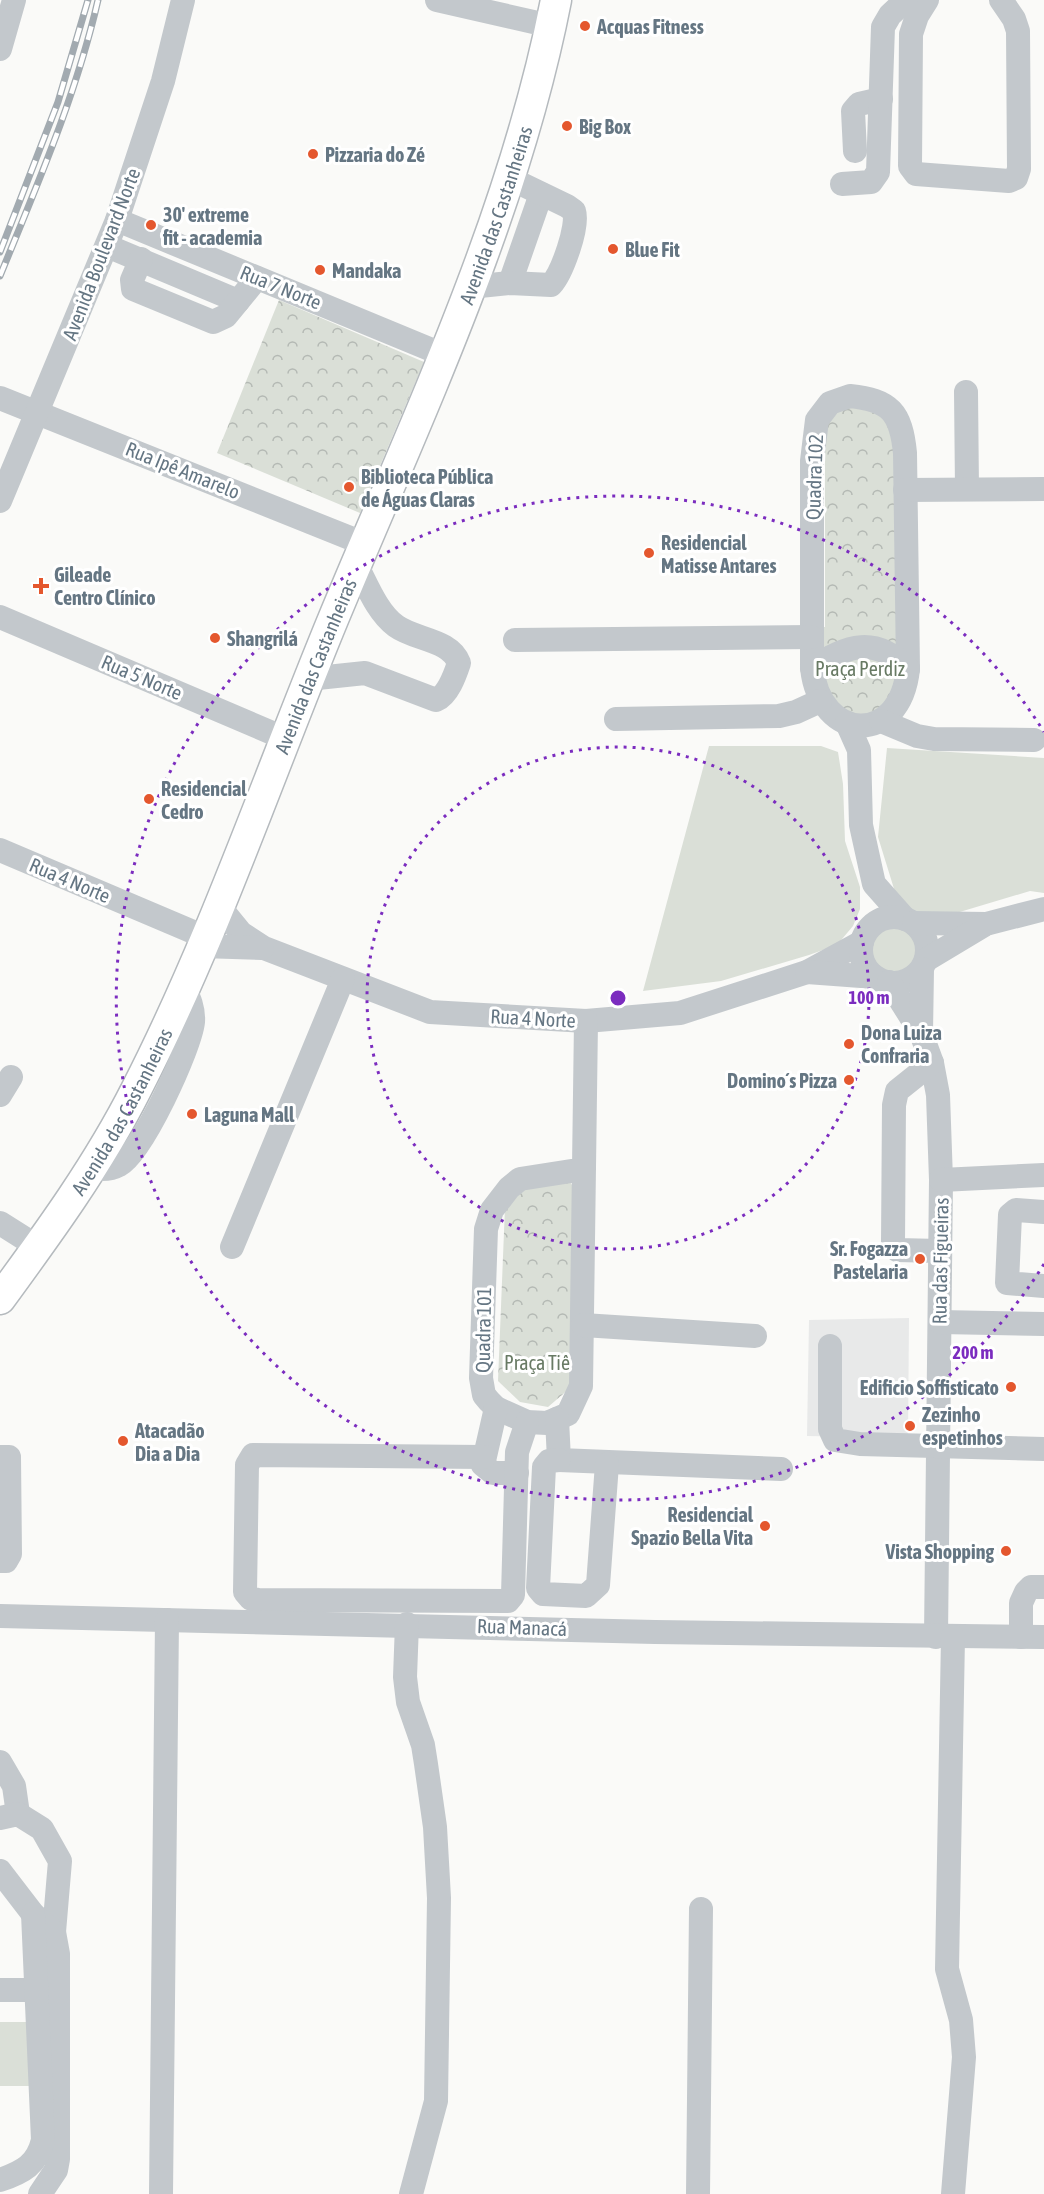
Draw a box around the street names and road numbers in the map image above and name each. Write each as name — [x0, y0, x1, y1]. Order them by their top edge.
street label: Avenida das Castanheiras — [454, 123, 536, 307]
street label: Avenida Boulevard Norte — [58, 165, 144, 343]
street label: Rua 7 Norte — [237, 260, 325, 314]
street label: Quadra 102 — [801, 434, 827, 520]
street label: Rua Ipê Amarelo — [123, 437, 243, 503]
street label: Avenida das Castanheiras — [269, 575, 360, 757]
street label: Rua 5 Norte — [98, 650, 186, 704]
street label: Rua 4 Norte — [26, 853, 114, 907]
street label: Rua 4 Norte — [490, 1004, 576, 1032]
street label: Avenida das Castanheiras — [66, 1024, 176, 1199]
street label: Rua das Figueiras — [927, 1197, 953, 1325]
street label: Quadra 101 — [471, 1287, 495, 1373]
street label: Rua Manacá — [477, 1614, 567, 1640]

